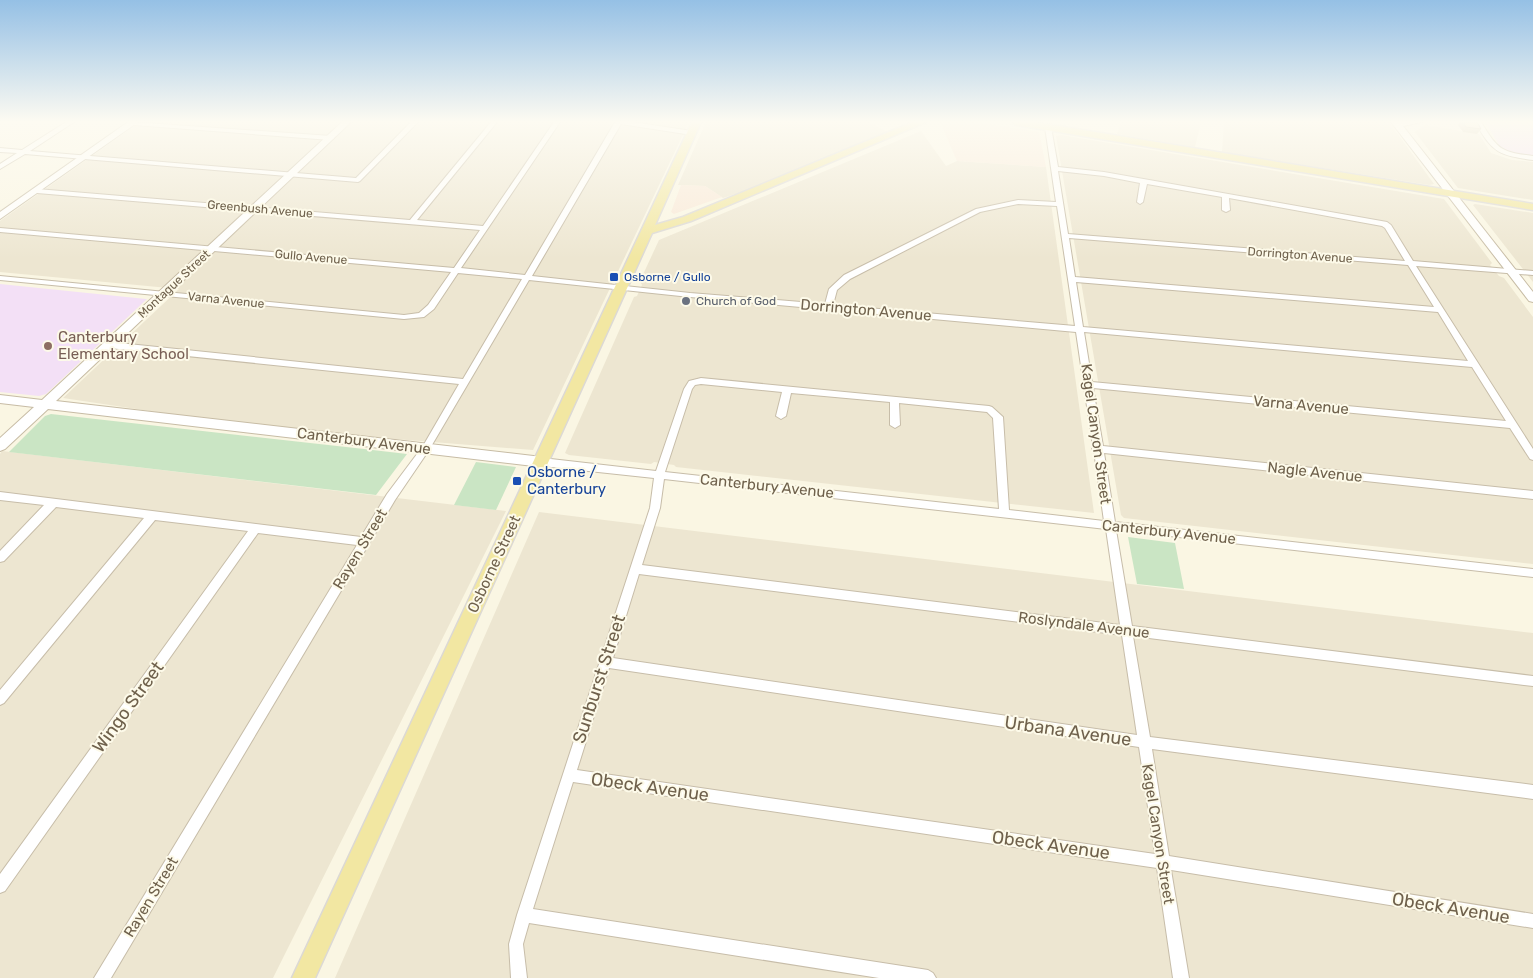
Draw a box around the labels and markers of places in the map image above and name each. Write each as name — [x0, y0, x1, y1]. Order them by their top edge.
place label: Osborne / Gullo — [624, 270, 711, 284]
marker: Osborne / Gullo — [608, 271, 620, 283]
place label: Church of God — [696, 294, 776, 308]
marker: Church of God — [680, 295, 692, 307]
place label: Canterbury Elementary School — [58, 328, 189, 363]
marker: Canterbury Elementary School — [42, 340, 54, 352]
place label: Osborne / Canterbury — [527, 463, 606, 498]
marker: Osborne / Canterbury — [511, 475, 523, 487]

